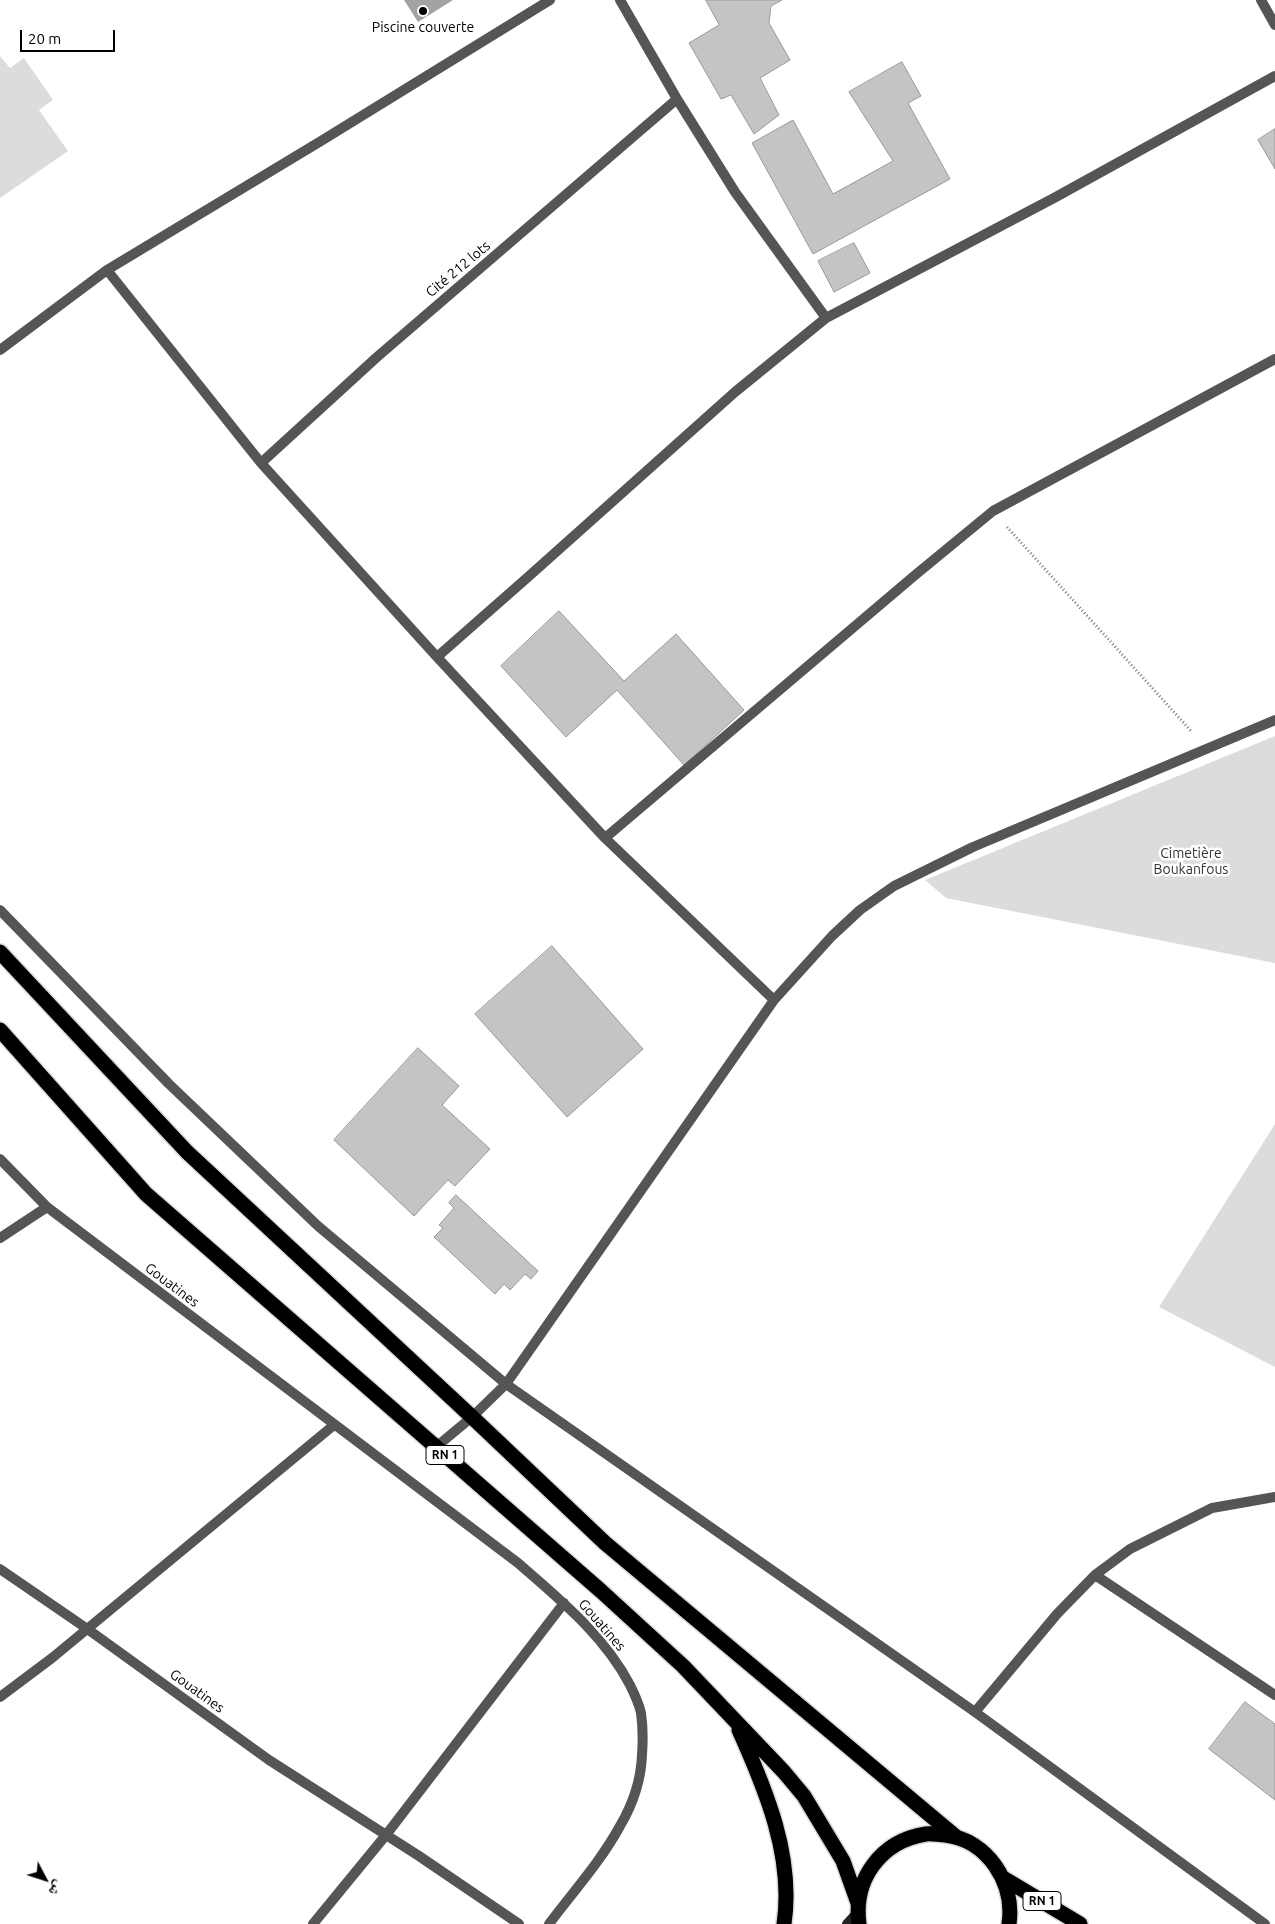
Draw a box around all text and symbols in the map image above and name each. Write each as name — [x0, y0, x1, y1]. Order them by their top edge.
marker: Piscine couverte — [417, 5, 429, 17]
place label: Piscine couverte — [372, 19, 474, 35]
scale bar — [22, 20, 118, 52]
text: 20 m — [28, 30, 61, 47]
street label: Cité 212 lots — [422, 237, 494, 301]
park label: Cimetière Boukanfous — [1154, 845, 1228, 878]
street label: Gouatines — [142, 1259, 202, 1311]
road number: RN 1 — [426, 1446, 464, 1464]
street label: Gouatines — [575, 1596, 629, 1654]
street label: Gouatines — [166, 1666, 228, 1716]
north arrow — [20, 1854, 70, 1904]
text: ش — [46, 1878, 67, 1899]
road number: RN 1 — [1023, 1892, 1061, 1910]

